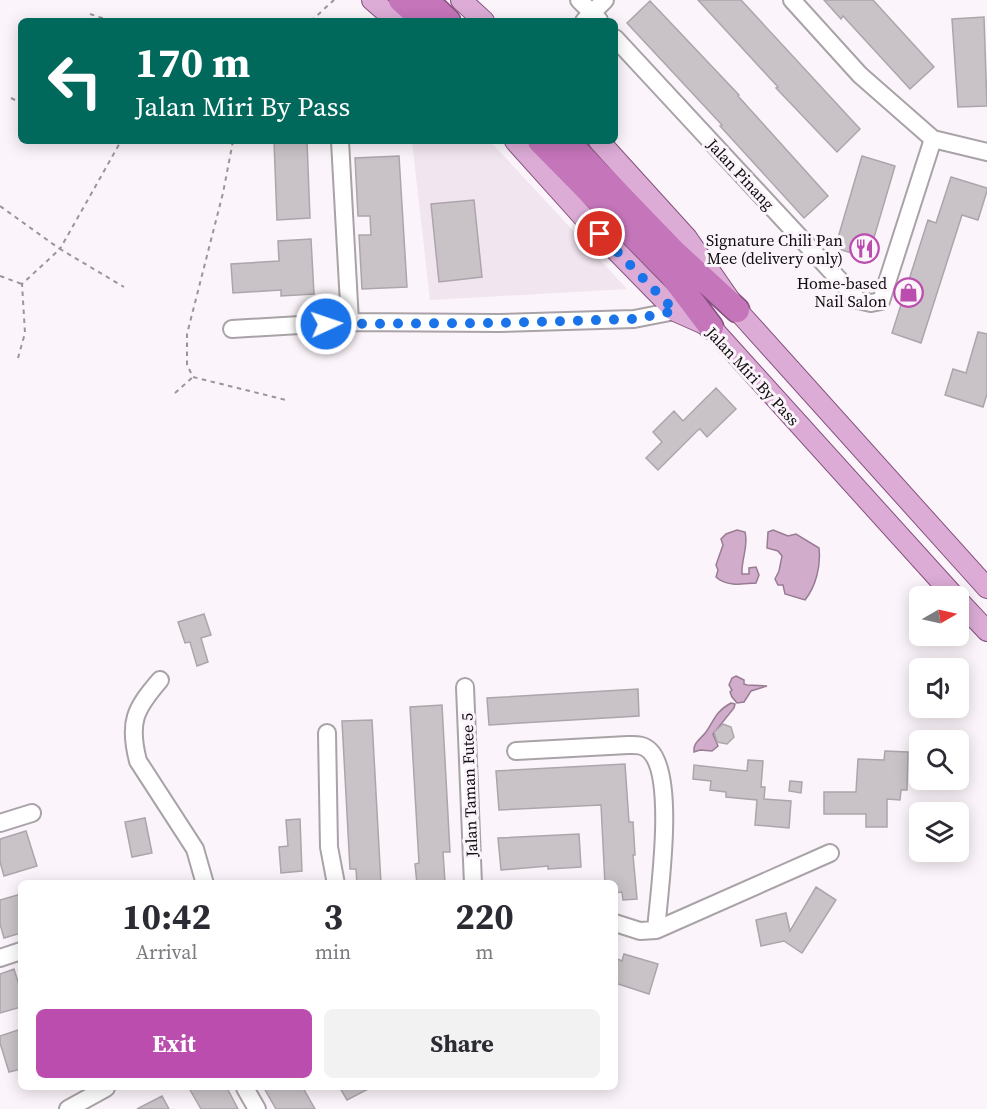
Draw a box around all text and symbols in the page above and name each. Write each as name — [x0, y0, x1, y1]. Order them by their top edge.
text: 170 m — [135, 33, 250, 91]
icon: left — [36, 42, 114, 120]
text: Jalan Miri By Pass — [135, 88, 350, 125]
street label: Jalan Pinang — [702, 133, 780, 214]
pin — [574, 208, 625, 259]
icon: arrive — [583, 217, 616, 250]
place label: Signature Chili Pan Mee (delivery only) — [706, 229, 843, 269]
restaurant icon: Signature Chili Pan Mee (delivery only) — [848, 233, 880, 265]
place label: Home-based Nail Salon — [797, 272, 887, 312]
shop icon: Home-based Nail Salon — [892, 276, 924, 308]
position arrow — [294, 292, 358, 356]
street label: Jalan Miri By Pass — [701, 321, 805, 430]
north arrow — [909, 586, 969, 646]
map controls — [909, 586, 969, 862]
button: sound — [909, 658, 969, 718]
street label: Jalan Taman Futee 5 — [455, 713, 483, 858]
button: search — [909, 730, 969, 790]
button: layers — [909, 802, 969, 862]
text: 10:42 — [122, 892, 211, 941]
text: 3 — [323, 892, 343, 941]
text: 220 — [455, 892, 514, 941]
text: Arrival — [136, 938, 197, 966]
text: min — [315, 938, 351, 966]
text: m — [476, 938, 494, 966]
button: Exit — [36, 1009, 312, 1078]
button: Share — [324, 1009, 600, 1078]

